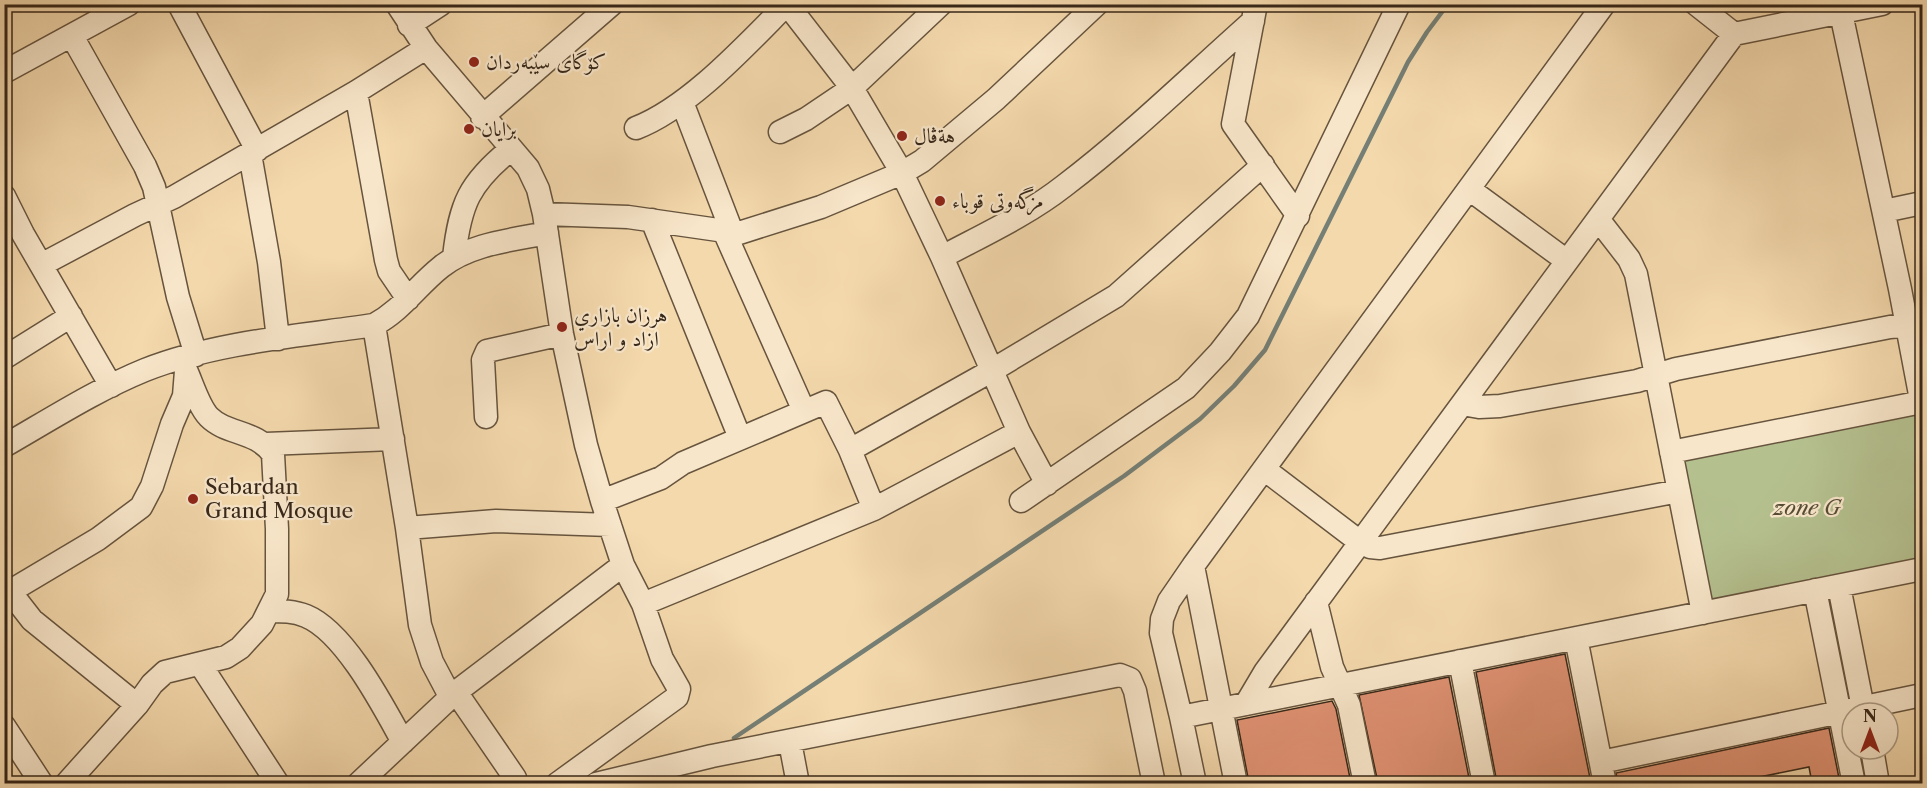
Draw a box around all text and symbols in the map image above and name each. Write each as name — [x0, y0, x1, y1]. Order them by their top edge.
place label: کۆگای سێبەردان — [486, 49, 606, 75]
marker: کۆگای سێبەردان — [467, 55, 481, 69]
place label: برايان — [481, 116, 517, 142]
marker: برايان — [462, 122, 476, 136]
place label: هةڤال — [914, 123, 955, 148]
marker: هةڤال — [895, 129, 909, 143]
place label: مزگەوتی قوباء — [952, 186, 1044, 216]
marker: مزگەوتی قوباء — [933, 194, 947, 208]
place label: هرزان بازاري ازاد و اراس — [574, 302, 667, 351]
marker: هرزان بازاري ازاد و اراس — [555, 320, 569, 334]
place label: Sebardan Grand Mosque — [205, 474, 353, 523]
marker: Sebardan Grand Mosque — [186, 492, 200, 506]
park label: zone G — [1771, 495, 1842, 520]
north arrow — [1840, 701, 1900, 761]
text: N — [1863, 706, 1877, 726]

